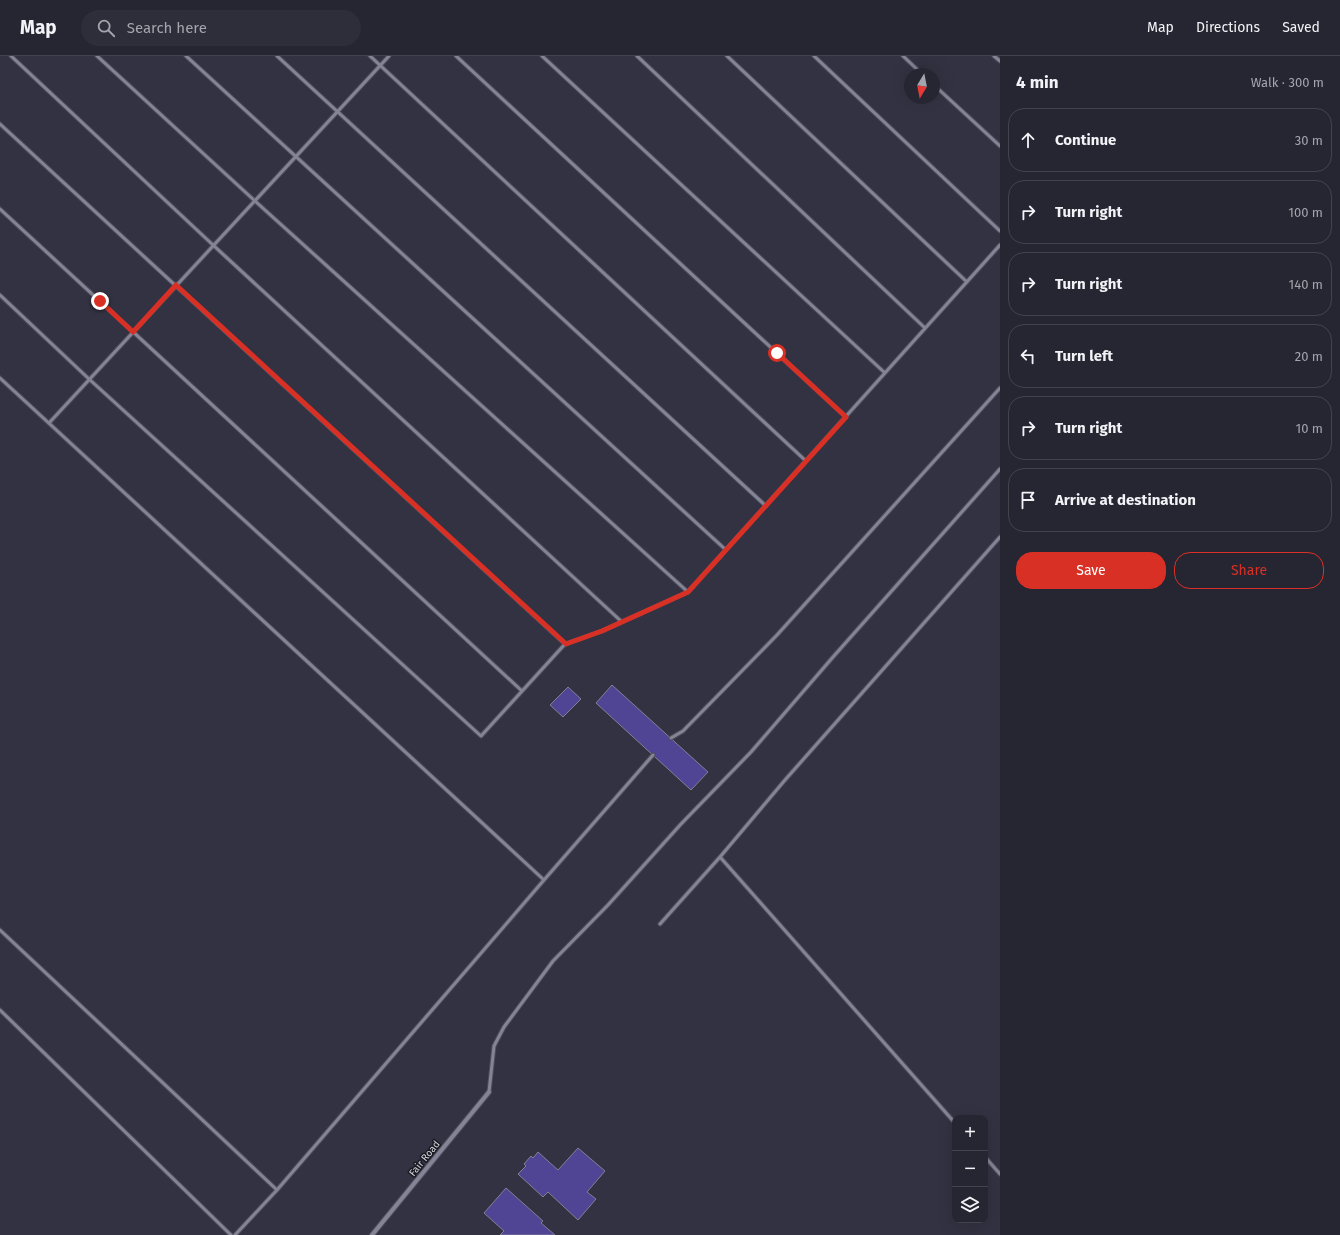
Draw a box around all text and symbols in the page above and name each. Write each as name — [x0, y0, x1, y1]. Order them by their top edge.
search box — [81, 10, 361, 46]
text: Map — [20, 16, 57, 39]
icon: search — [95, 17, 117, 39]
text: Search here — [127, 19, 207, 37]
text: Map — [1147, 19, 1174, 36]
text: Directions — [1196, 19, 1260, 36]
text: Saved — [1282, 19, 1320, 36]
north arrow — [904, 68, 940, 104]
text: 4 min — [1016, 72, 1059, 93]
text: Walk · 300 m — [1251, 75, 1324, 90]
icon: ahead — [1017, 129, 1039, 151]
text: Continue — [1055, 131, 1116, 149]
text: 30 m — [1295, 133, 1323, 148]
icon: right — [1017, 201, 1039, 223]
text: Turn right — [1055, 203, 1122, 221]
text: 100 m — [1288, 205, 1323, 220]
icon: right — [1017, 273, 1039, 295]
text: Turn right — [1055, 275, 1122, 293]
text: 140 m — [1289, 277, 1323, 292]
route end — [91, 292, 109, 310]
route start — [768, 344, 786, 362]
icon: left — [1017, 345, 1039, 367]
text: Turn left — [1055, 347, 1113, 365]
text: 20 m — [1295, 349, 1323, 364]
icon: right — [1017, 417, 1039, 439]
text: Turn right — [1055, 419, 1122, 437]
text: 10 m — [1296, 421, 1323, 436]
icon: arrive — [1017, 489, 1039, 511]
text: Arrive at destination — [1055, 491, 1196, 509]
button: Save — [1016, 552, 1166, 589]
button: Share — [1174, 552, 1324, 589]
map controls — [952, 1115, 988, 1223]
button: + — [952, 1115, 988, 1151]
street label: Fair Road — [407, 1138, 443, 1179]
button: − — [952, 1151, 988, 1187]
button: layers — [952, 1187, 988, 1223]

